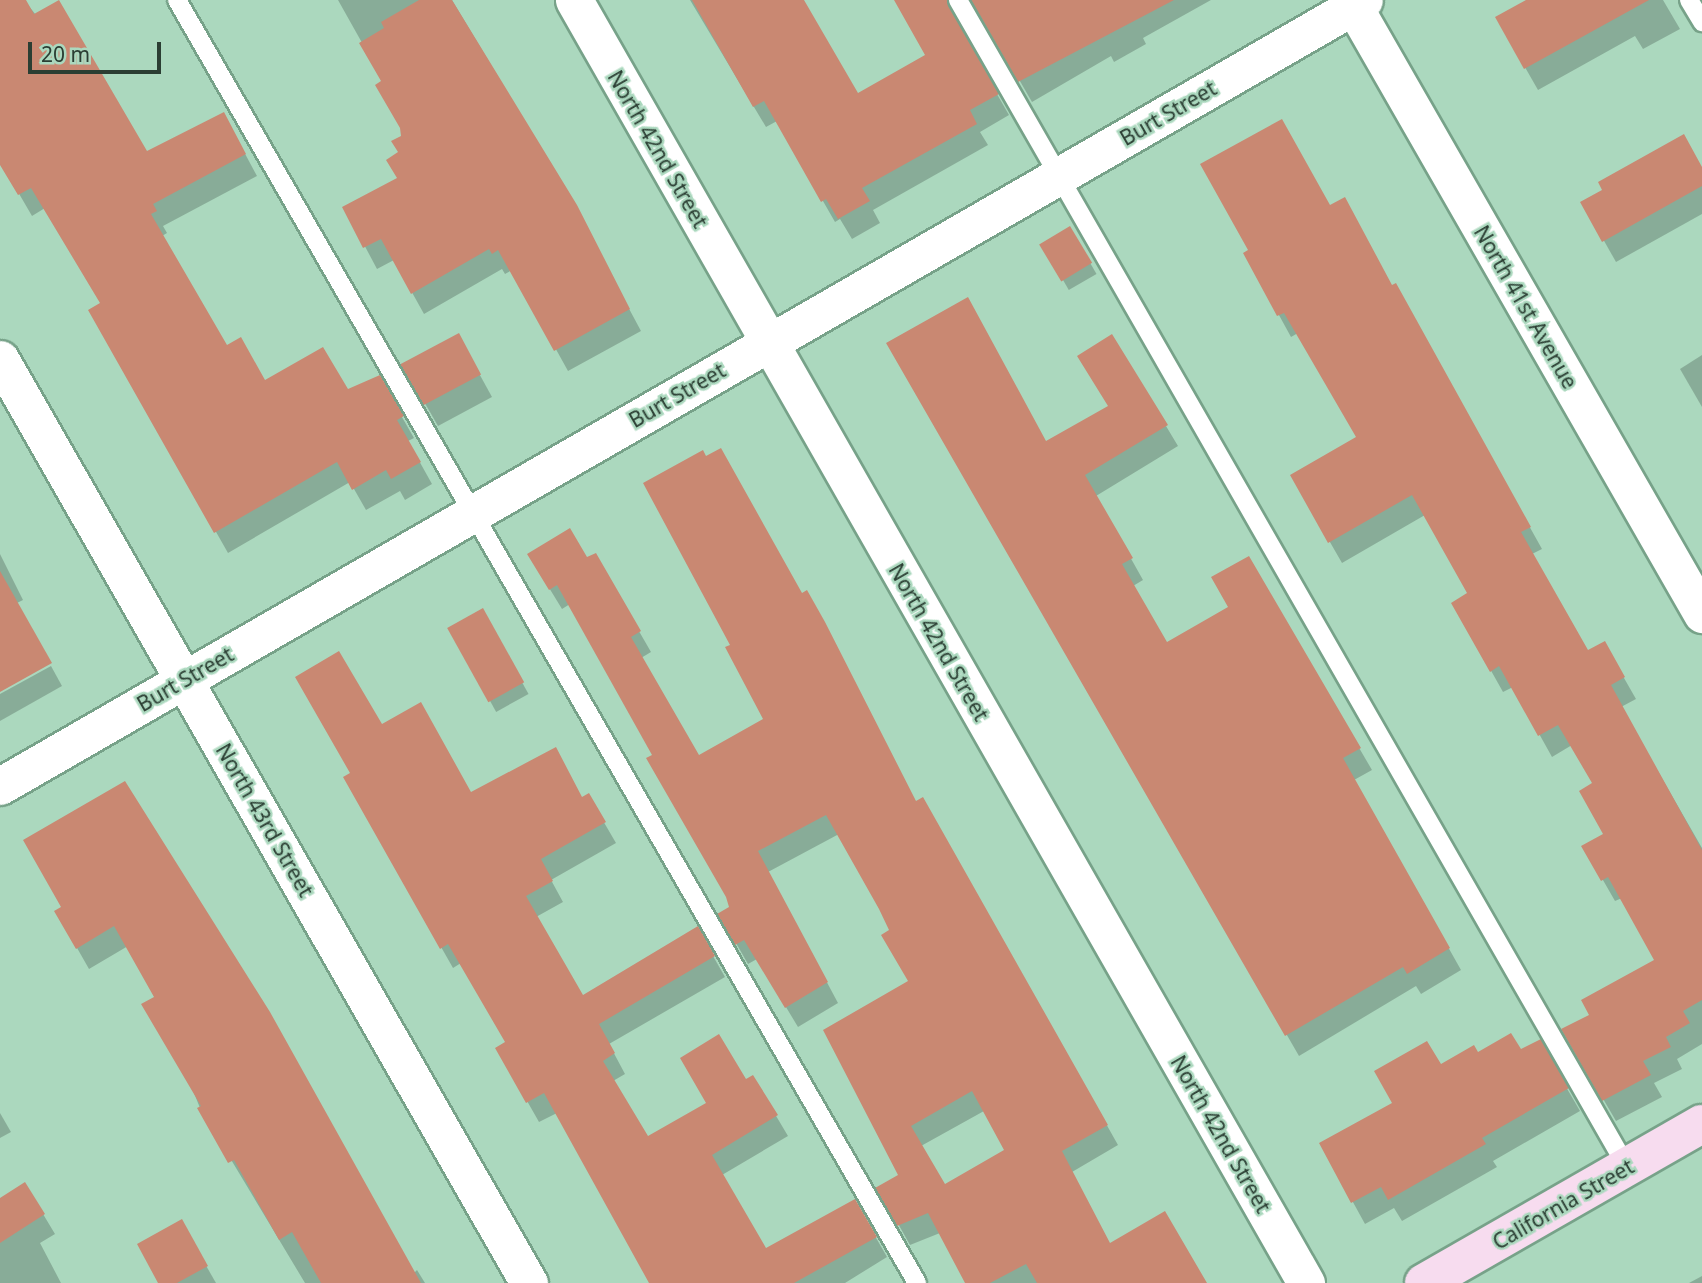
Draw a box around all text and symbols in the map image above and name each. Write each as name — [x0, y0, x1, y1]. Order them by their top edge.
scale bar — [32, 28, 164, 72]
text: 20 m — [41, 40, 90, 68]
street label: North 42nd Street — [603, 66, 713, 232]
street label: Burt Street — [1115, 75, 1221, 151]
street label: North 41st Avenue — [1469, 221, 1583, 393]
street label: Burt Street — [624, 357, 730, 433]
street label: North 42nd Street — [884, 559, 994, 725]
street label: Burt Street — [132, 641, 238, 717]
street label: North 43rd Street — [211, 739, 319, 901]
street label: North 42nd Street — [1166, 1051, 1276, 1217]
street label: California Street — [1488, 1153, 1638, 1255]

